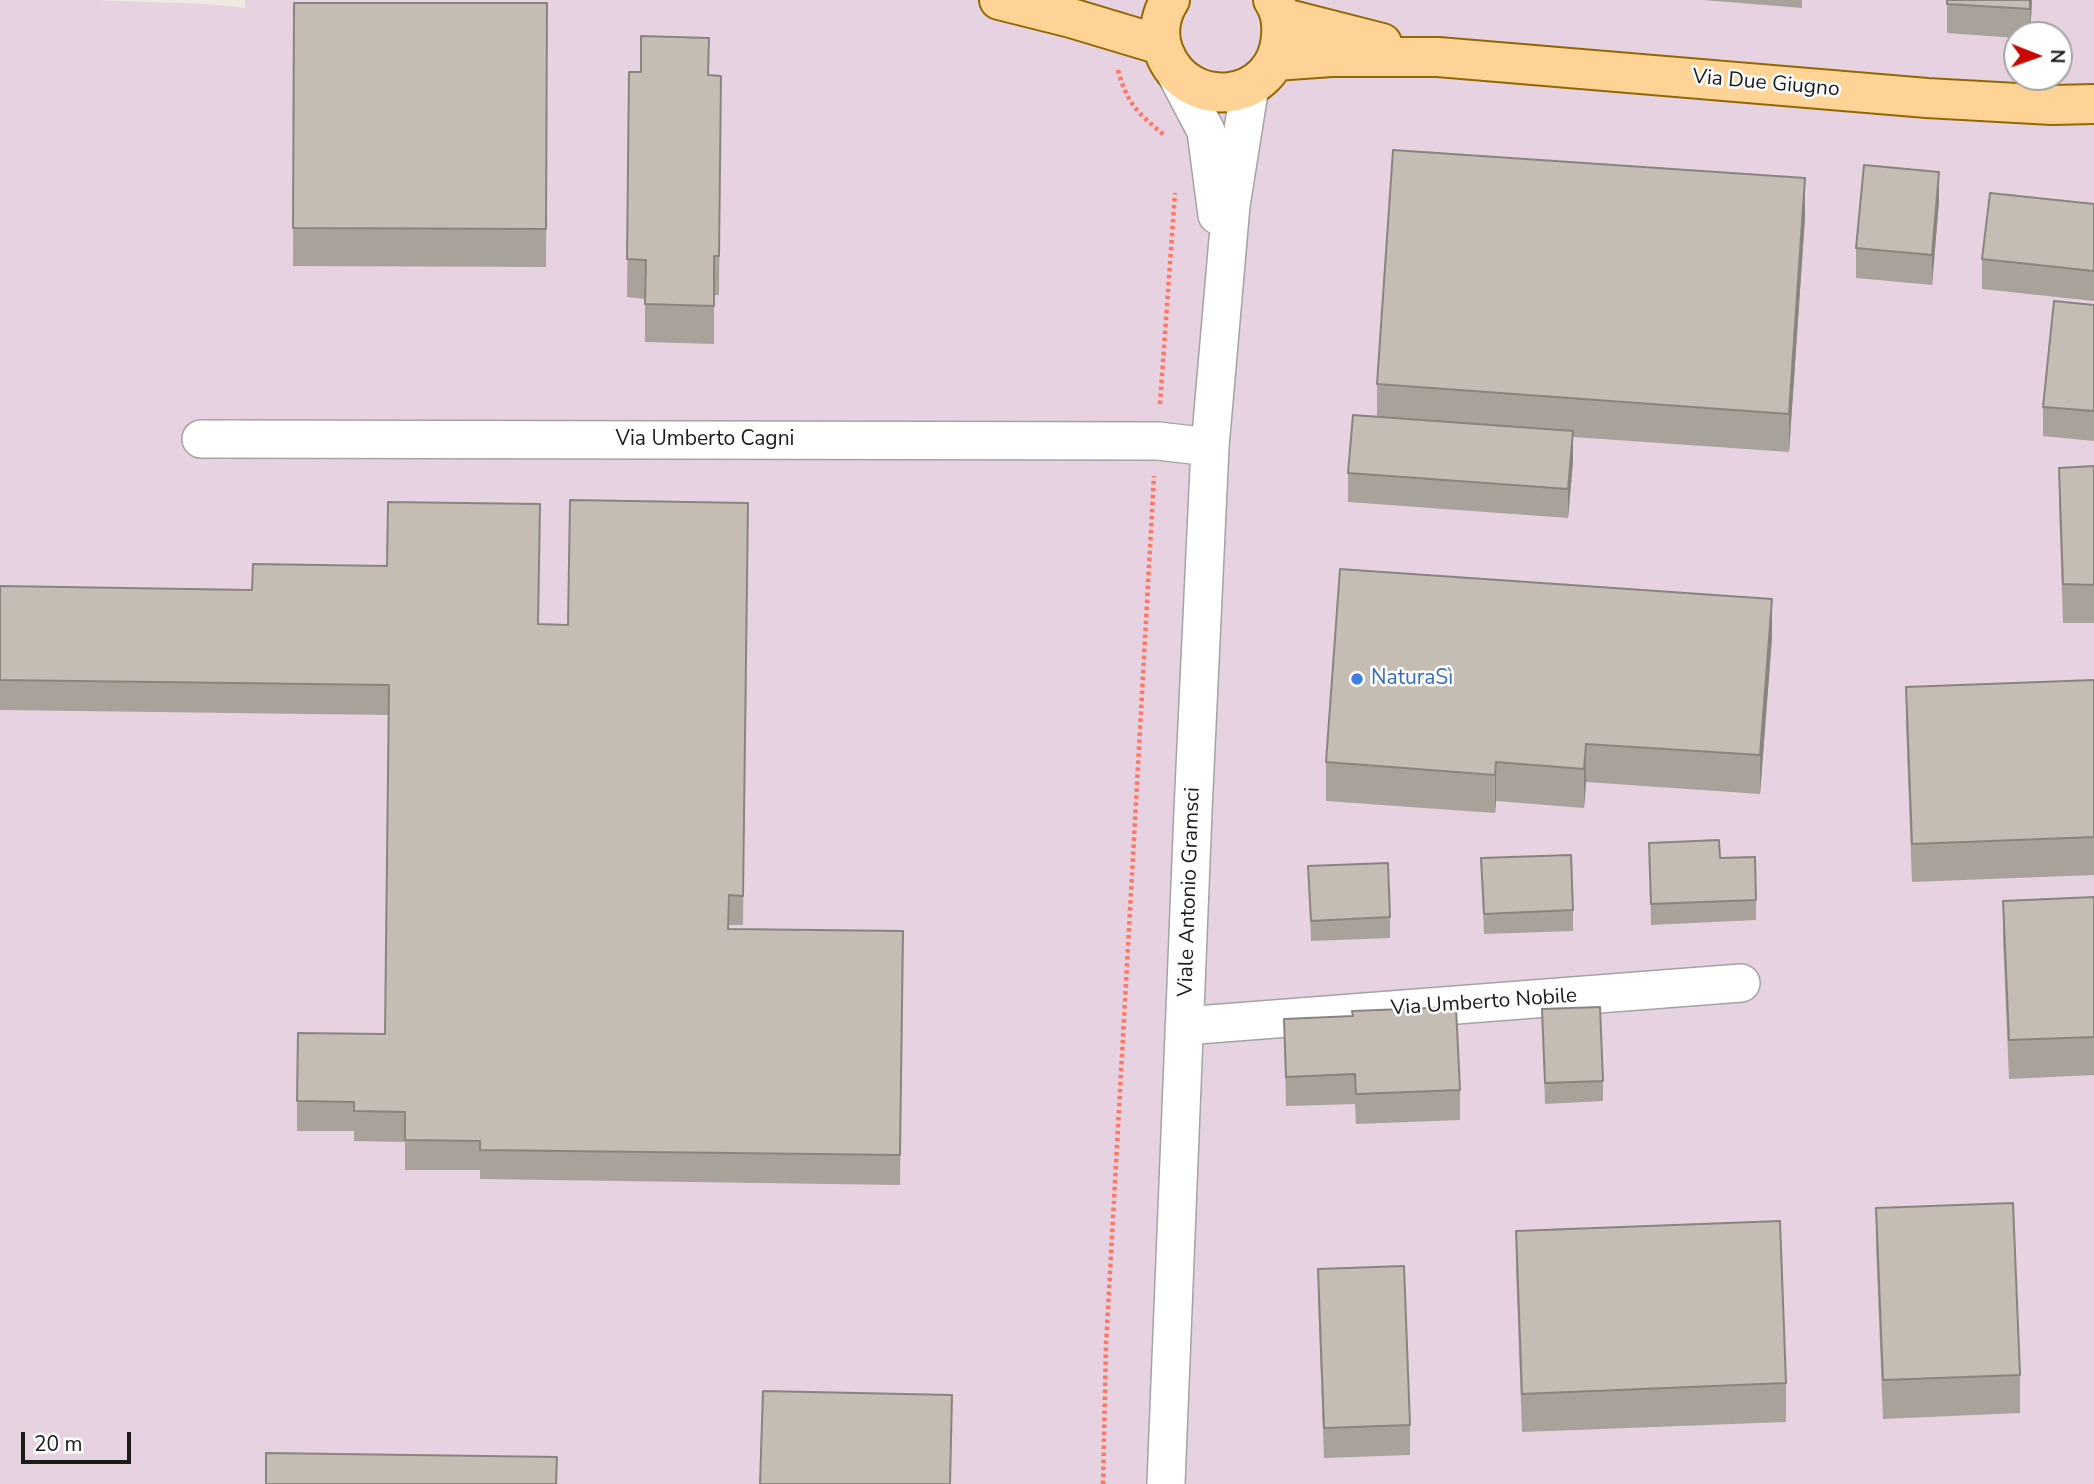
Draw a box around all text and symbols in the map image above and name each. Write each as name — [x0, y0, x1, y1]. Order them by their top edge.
north arrow — [2003, 21, 2073, 91]
text: N — [2044, 49, 2070, 64]
street label: Via Due Giugno — [1691, 65, 1841, 103]
street label: Via Umberto Cagni — [616, 427, 794, 453]
place label: NaturaSì — [1371, 666, 1453, 692]
marker: NaturaSì — [1349, 671, 1365, 687]
street label: Viale Antonio Gramsci — [1174, 787, 1206, 997]
street label: Via Umberto Nobile — [1390, 984, 1578, 1022]
scale bar — [24, 1418, 135, 1462]
text: 20 m — [34, 1430, 83, 1458]

